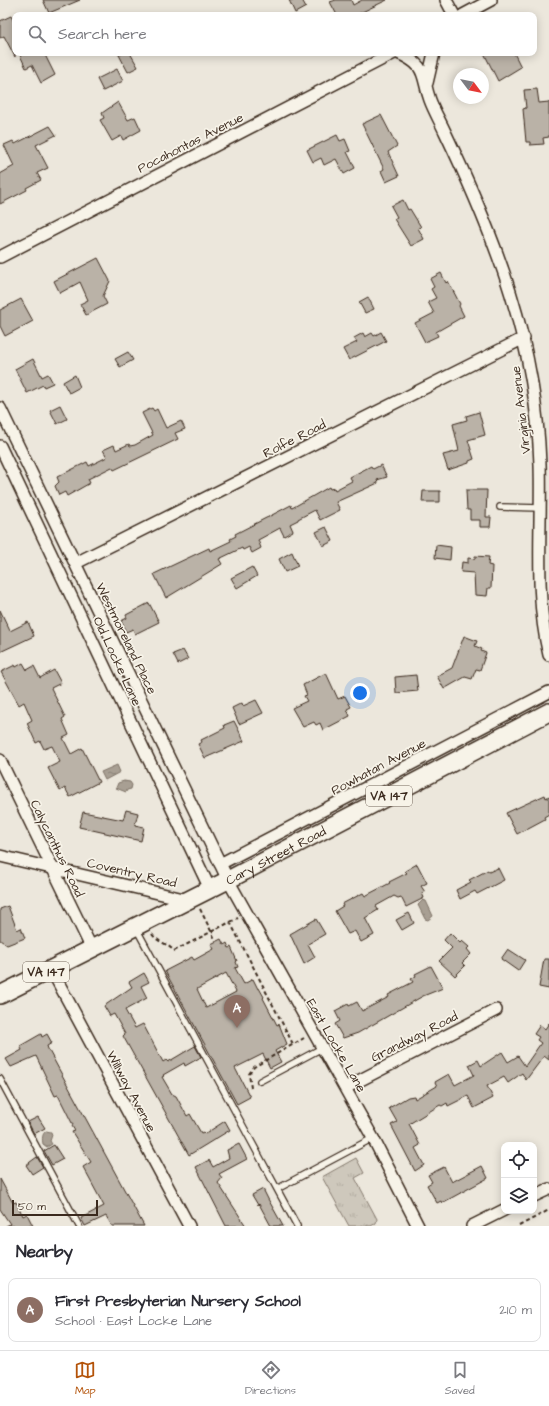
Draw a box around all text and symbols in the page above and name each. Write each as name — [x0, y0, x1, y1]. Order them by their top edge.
search box — [12, 12, 537, 56]
icon: search — [26, 23, 48, 45]
text: Search here — [58, 24, 147, 45]
north arrow — [453, 68, 489, 104]
street label: Pocahontas Avenue — [134, 108, 246, 177]
street label: Virginia Avenue — [507, 365, 536, 455]
street label: Rolfe Road — [260, 415, 329, 462]
street label: Westmoreland Place — [91, 580, 161, 697]
street label: Old Locke Lane — [89, 614, 146, 709]
your location — [350, 683, 370, 703]
street label: Powhatan Avenue — [328, 734, 429, 799]
road number: VA 147 — [366, 786, 412, 806]
street label: Calycanthus Road — [25, 797, 89, 901]
street label: Cary Street Road — [223, 822, 329, 890]
street label: Coventry Road — [85, 854, 179, 893]
road number: VA 147 — [23, 962, 69, 982]
pin: A — [224, 995, 250, 1028]
street label: East Locke Lane — [302, 995, 370, 1096]
street label: Grandway Road — [368, 1007, 462, 1067]
street label: Willway Avenue — [101, 1048, 160, 1136]
map controls — [501, 1142, 537, 1214]
button: locate — [501, 1142, 537, 1178]
button: layers — [501, 1178, 537, 1214]
scale bar — [12, 1198, 98, 1217]
text: 50 m — [18, 1199, 46, 1214]
text: Nearby — [16, 1240, 73, 1264]
text: First Presbyterian Nursery School — [55, 1291, 301, 1312]
text: A — [26, 1301, 34, 1319]
text: 210 m — [499, 1301, 532, 1319]
text: School · East Locke Lane — [55, 1312, 212, 1330]
tab: Map — [74, 1359, 96, 1398]
tab: Directions — [245, 1359, 296, 1398]
tab: Saved — [445, 1359, 475, 1398]

